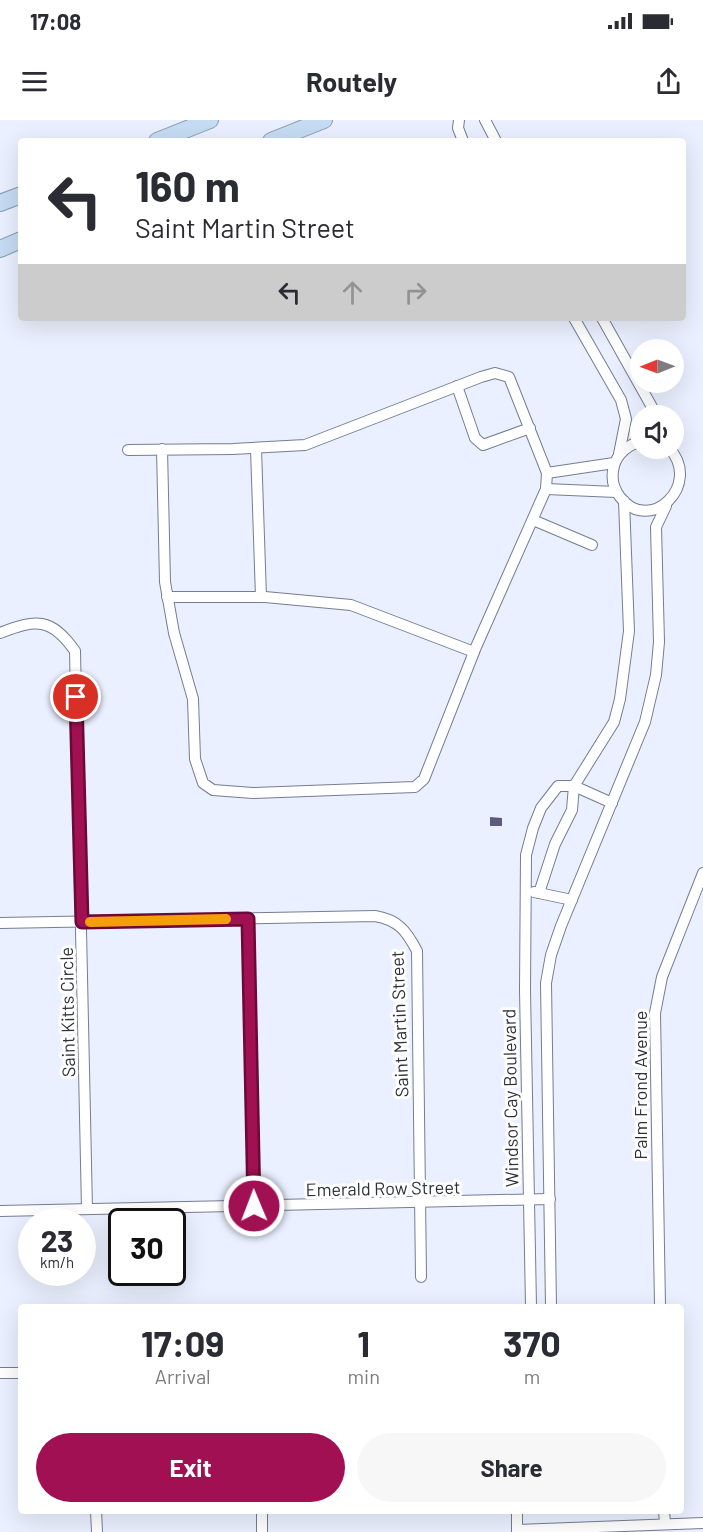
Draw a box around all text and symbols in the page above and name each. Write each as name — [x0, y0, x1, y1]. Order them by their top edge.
text: 17:08 — [30, 8, 81, 34]
icon: menu — [18, 65, 51, 98]
text: Routely — [306, 65, 397, 97]
icon: share — [652, 65, 685, 98]
text: 160 m — [135, 160, 240, 210]
icon: left — [36, 162, 114, 240]
text: Saint Martin Street — [135, 211, 355, 243]
icon: left — [273, 276, 306, 309]
icon: ahead — [336, 276, 369, 309]
icon: right — [399, 276, 432, 309]
north arrow — [630, 339, 684, 393]
map controls — [630, 339, 684, 459]
button: sound — [630, 405, 684, 459]
pin — [50, 671, 101, 722]
icon: arrive — [59, 680, 92, 713]
street label: Saint Kitts Circle — [55, 947, 79, 1077]
street label: Saint Martin Street — [385, 950, 413, 1098]
street label: Windsor Cay Boulevard — [497, 1009, 523, 1187]
street label: Palm Frond Avenue — [629, 1011, 651, 1159]
position arrow — [222, 1174, 286, 1238]
street label: Emerald Row Street — [305, 1176, 461, 1200]
speed limit sign: 30 — [108, 1208, 186, 1286]
text: 23 — [41, 1222, 73, 1258]
text: km/h — [40, 1253, 74, 1271]
text: 17:09 — [141, 1321, 224, 1364]
text: 1 — [357, 1321, 370, 1364]
text: 370 — [503, 1321, 561, 1364]
text: Arrival — [155, 1364, 211, 1388]
text: min — [348, 1364, 380, 1388]
text: m — [524, 1364, 540, 1388]
button: Exit — [36, 1433, 345, 1502]
button: Share — [357, 1433, 666, 1502]

